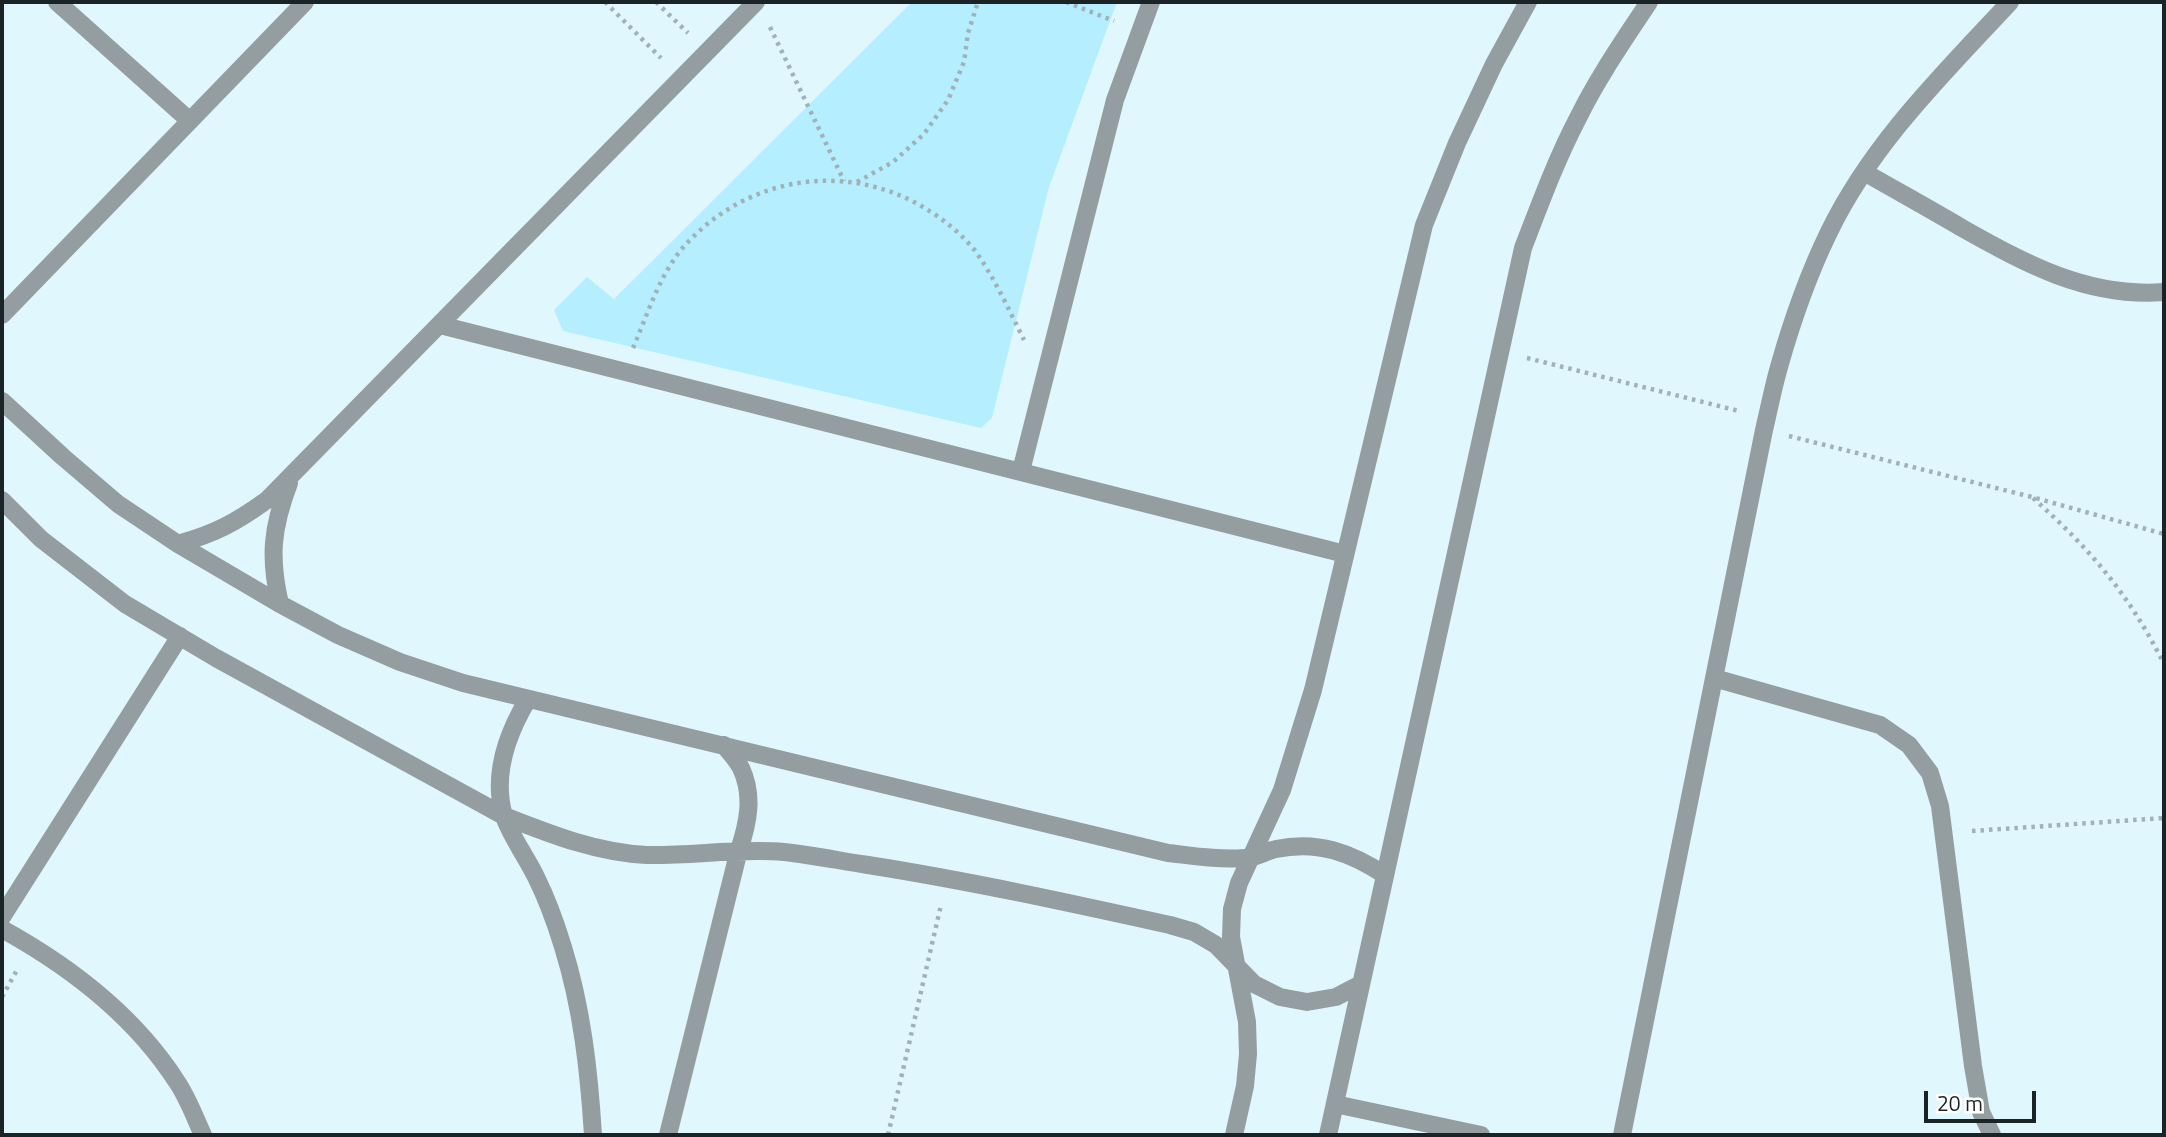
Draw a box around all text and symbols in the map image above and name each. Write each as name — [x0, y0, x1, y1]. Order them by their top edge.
scale bar — [1928, 1078, 2040, 1122]
text: 20 m — [1937, 1087, 1983, 1119]

